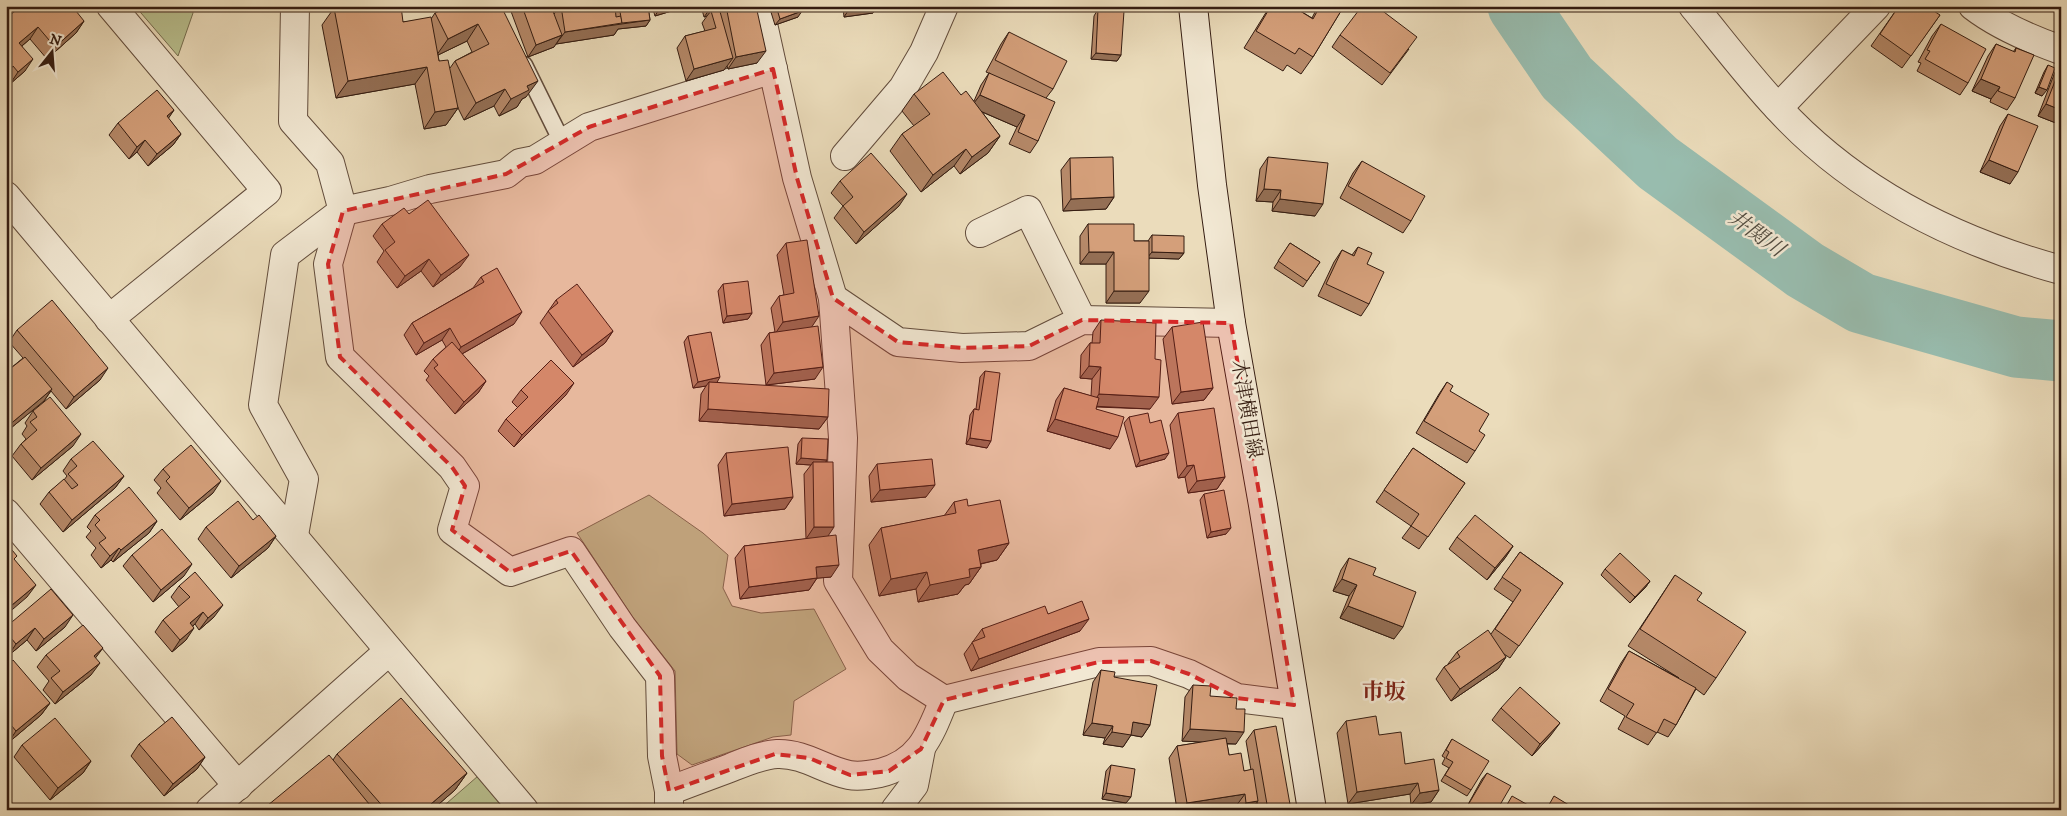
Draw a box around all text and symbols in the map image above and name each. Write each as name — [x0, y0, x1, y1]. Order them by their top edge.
north arrow — [28, 28, 78, 78]
text: N — [47, 30, 64, 51]
water label: 井関川 — [1723, 205, 1791, 264]
street label: 木津横田線 — [1225, 358, 1267, 460]
district label: 市坂 — [1362, 679, 1406, 706]

